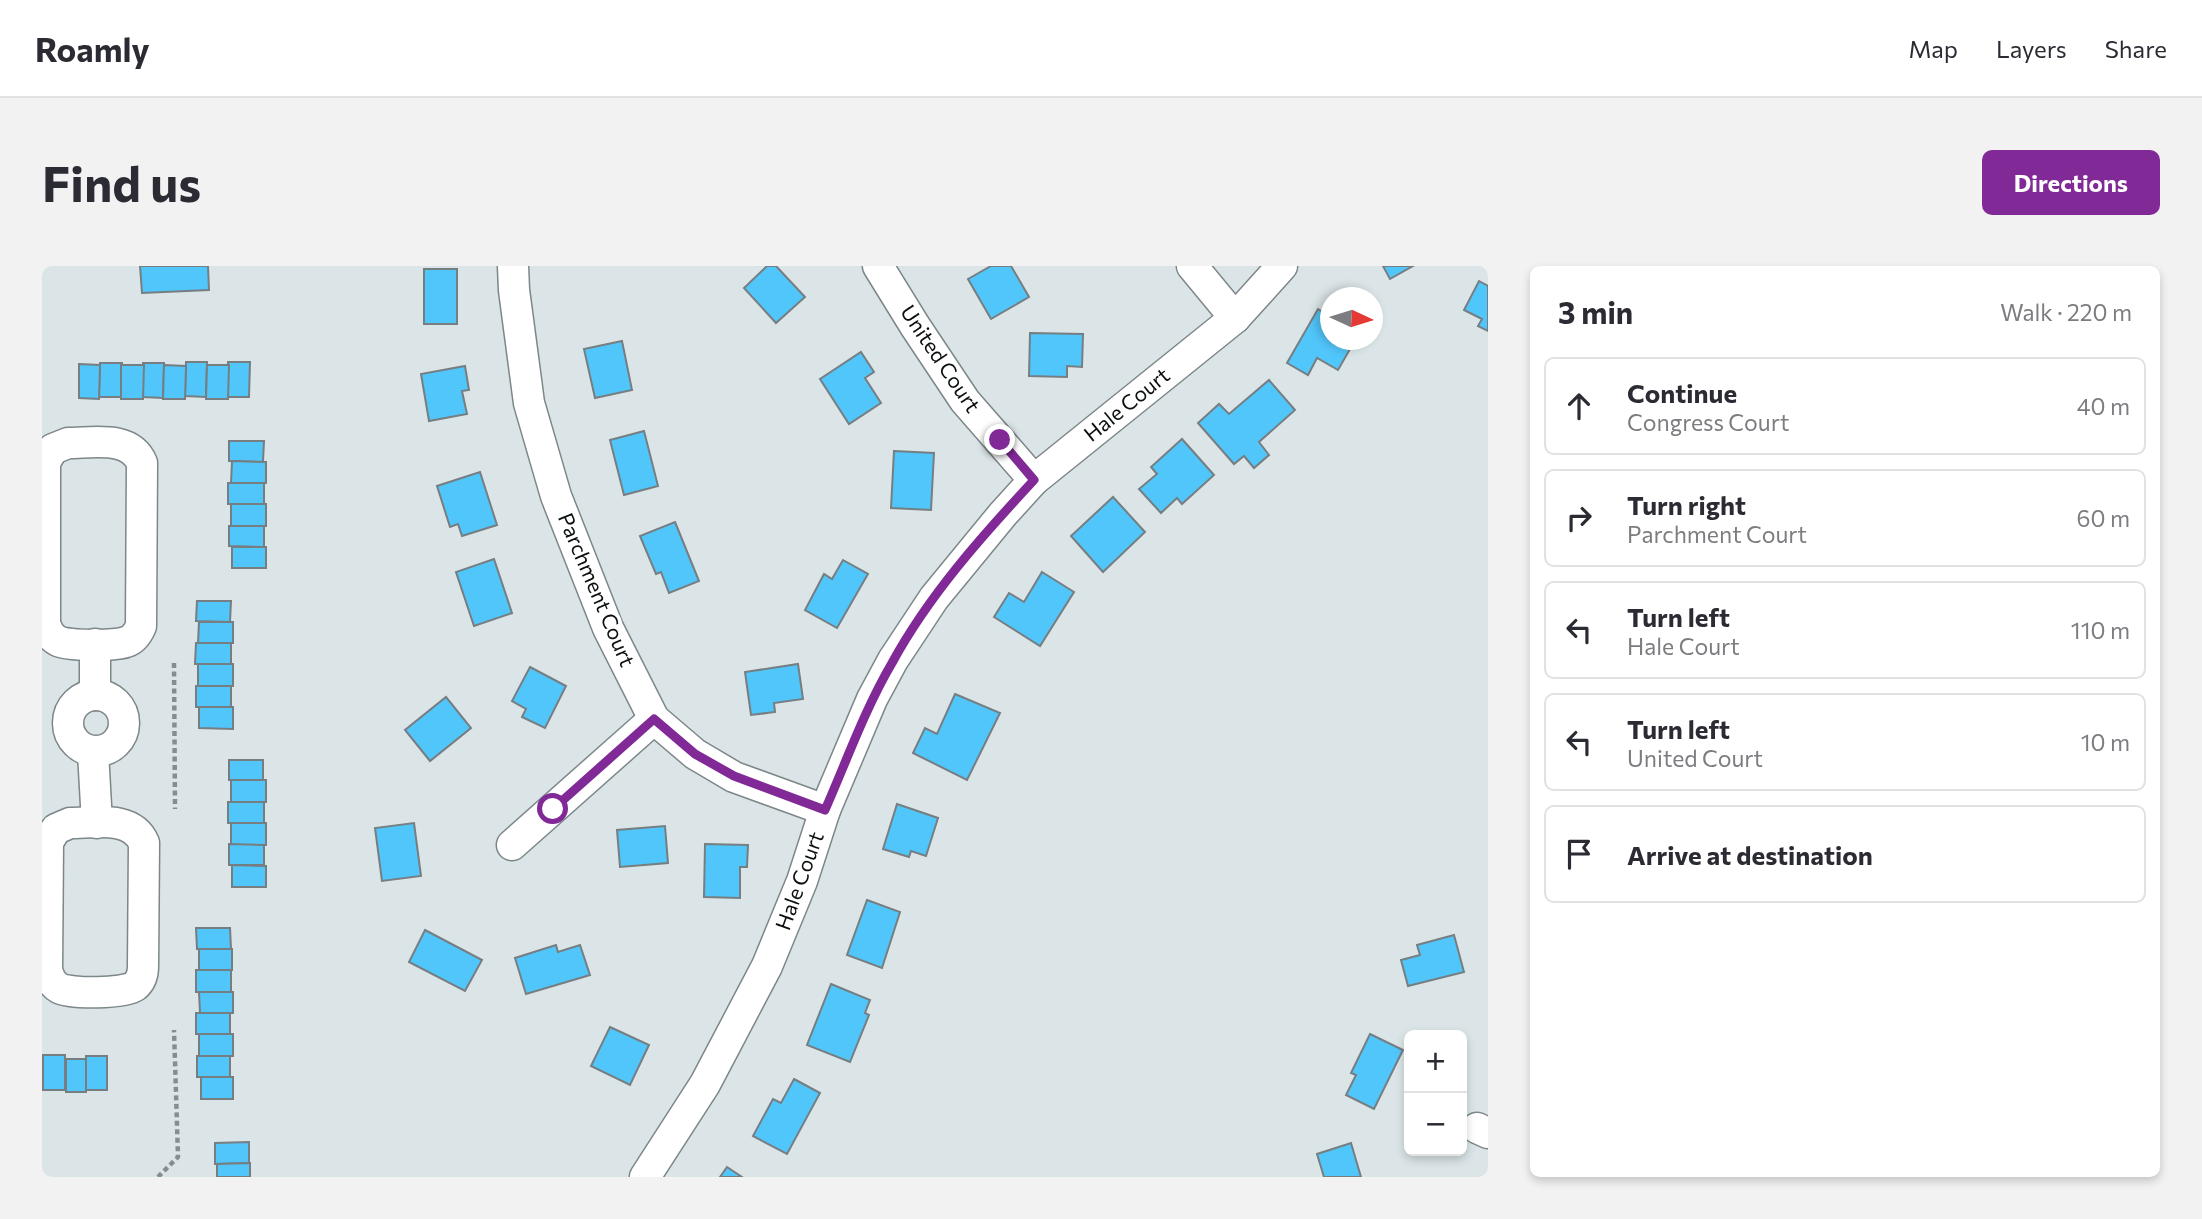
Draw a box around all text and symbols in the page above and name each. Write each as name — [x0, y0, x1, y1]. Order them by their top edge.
text: Roamly — [35, 28, 150, 69]
text: Map — [1909, 34, 1958, 63]
text: Layers — [1996, 34, 2067, 63]
text: Share — [2105, 34, 2167, 63]
button: Directions — [1982, 150, 2160, 215]
text: Find us — [42, 152, 201, 212]
north arrow — [1320, 287, 1383, 350]
text: 3 min — [1558, 293, 1633, 330]
text: Walk · 220 m — [2000, 298, 2132, 326]
street label: United Court — [896, 300, 986, 417]
street label: Hale Court — [1078, 362, 1174, 446]
text: Continue — [1627, 377, 1737, 408]
icon: ahead — [1560, 387, 1598, 425]
text: 40 m — [2077, 392, 2130, 420]
text: Congress Court — [1627, 408, 1789, 436]
route end — [984, 424, 1015, 455]
text: Turn right — [1627, 489, 1746, 520]
icon: right — [1560, 499, 1598, 537]
text: 60 m — [2077, 504, 2130, 532]
street label: Parchment Court — [554, 509, 641, 670]
text: Parchment Court — [1627, 520, 1807, 548]
text: Turn left — [1627, 601, 1730, 632]
icon: left — [1560, 611, 1598, 649]
text: 110 m — [2071, 616, 2130, 644]
text: Hale Court — [1627, 632, 1740, 660]
text: Turn left — [1627, 713, 1730, 744]
icon: left — [1560, 723, 1598, 761]
text: 10 m — [2081, 728, 2130, 756]
text: United Court — [1627, 744, 1763, 772]
route start — [537, 793, 568, 824]
street label: Hale Court — [769, 828, 828, 933]
icon: arrive — [1560, 835, 1598, 873]
text: Arrive at destination — [1627, 839, 1873, 870]
map controls — [1404, 1030, 1467, 1156]
button: + — [1404, 1030, 1467, 1093]
button: − — [1404, 1093, 1467, 1156]

